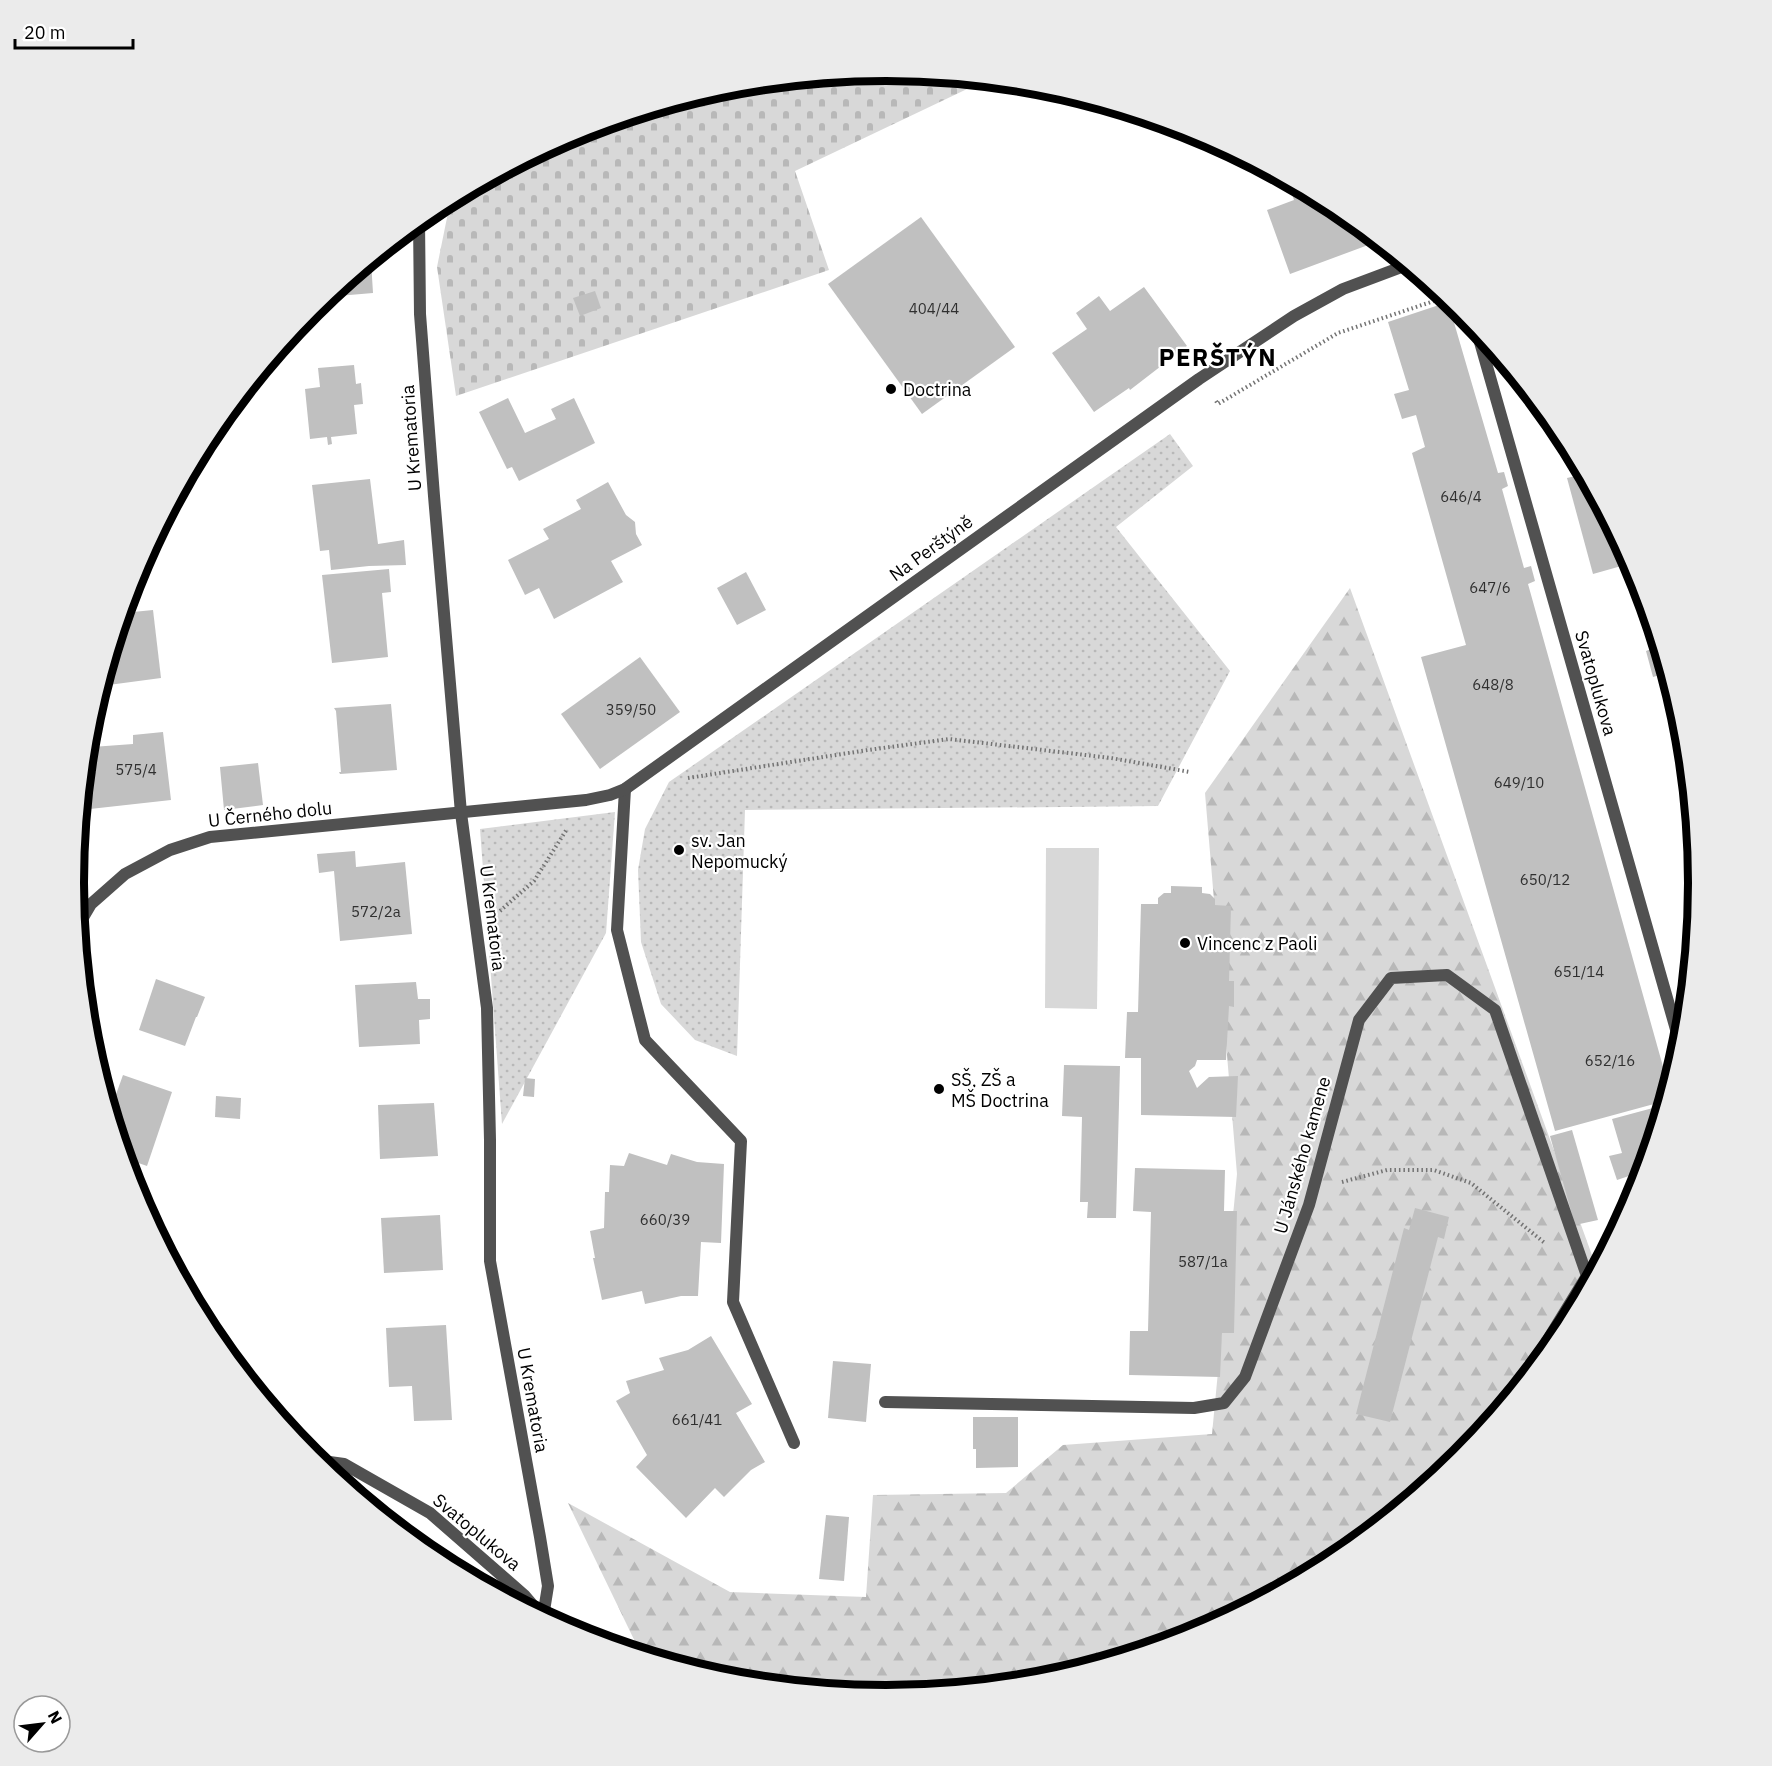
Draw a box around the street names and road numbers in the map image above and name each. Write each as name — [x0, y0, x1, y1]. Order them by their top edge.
street label: U Krematoria — [396, 384, 426, 492]
street label: Na Perštýně — [885, 510, 977, 586]
street label: Svatoplukova — [1570, 628, 1622, 738]
street label: U Černého dolu — [207, 795, 333, 832]
street label: U Krematoria — [475, 864, 511, 973]
street label: U Jánského kamene — [1269, 1074, 1335, 1236]
street label: U Krematoria — [512, 1346, 554, 1455]
street label: Svatoplukova — [428, 1488, 526, 1576]

